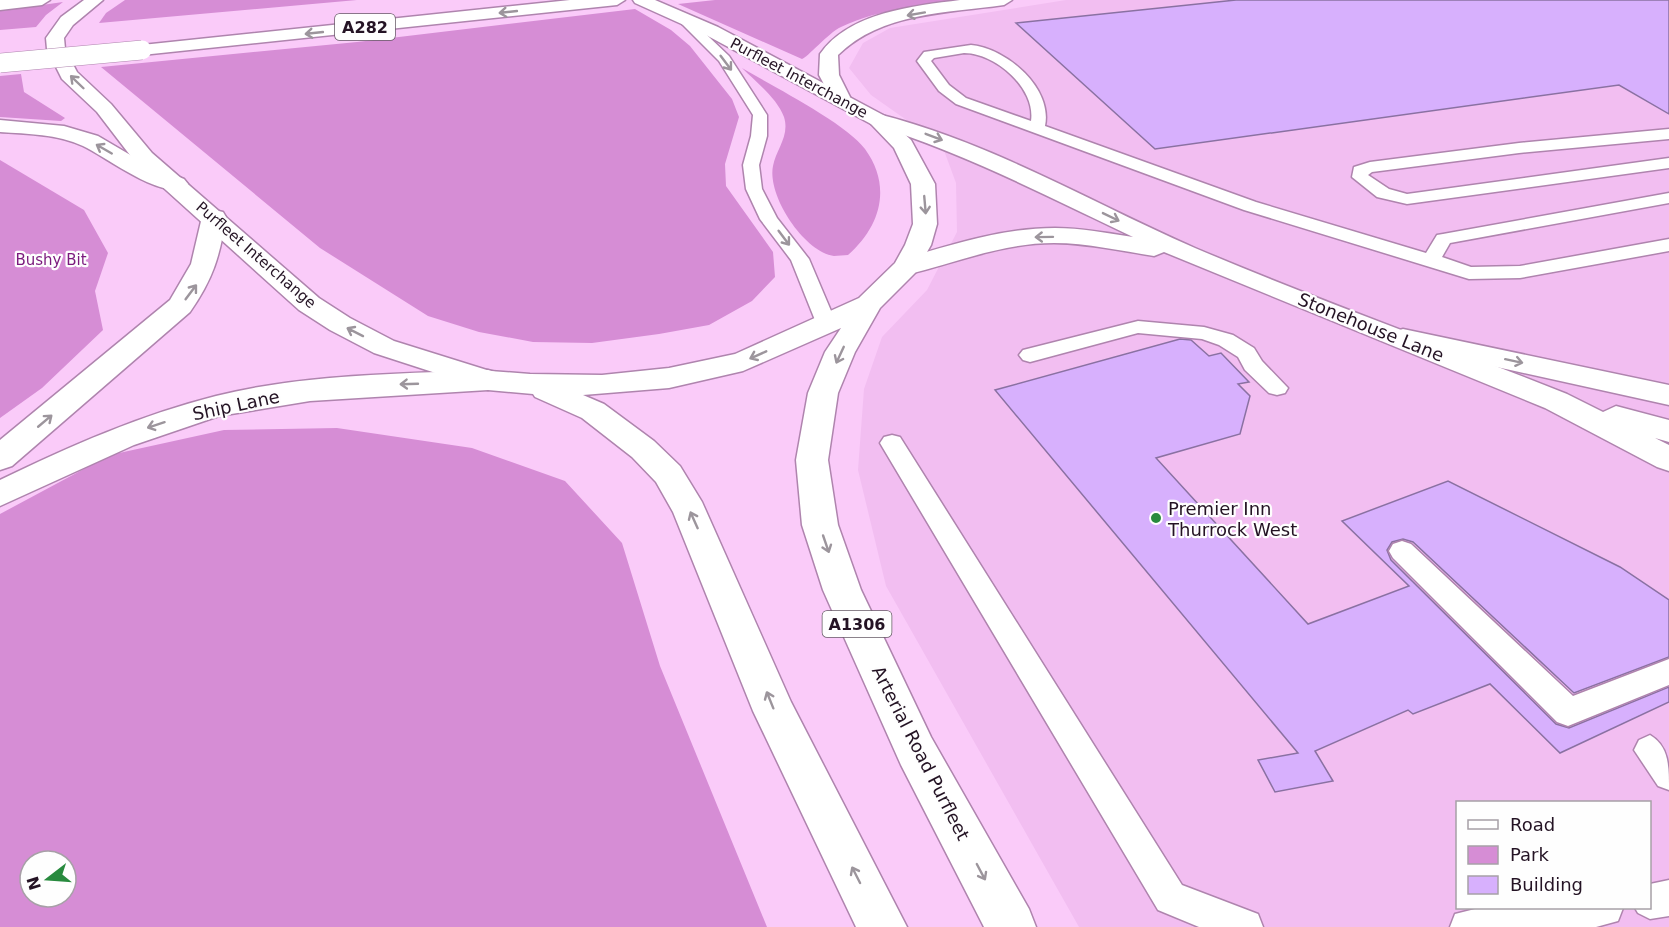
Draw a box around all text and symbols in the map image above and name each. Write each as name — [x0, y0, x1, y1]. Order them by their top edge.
one-way arrow — [498, 7, 518, 18]
one-way arrow — [906, 9, 926, 20]
road number: A282 — [335, 14, 395, 40]
one-way arrow — [304, 27, 324, 38]
street label: Purfleet Interchange — [727, 34, 871, 122]
one-way arrow — [720, 55, 732, 71]
one-way arrow — [69, 75, 84, 89]
one-way arrow — [924, 133, 942, 144]
one-way arrow — [96, 143, 113, 155]
one-way arrow — [920, 195, 931, 214]
street label: Purfleet Interchange — [192, 198, 320, 312]
one-way arrow — [1102, 212, 1120, 224]
one-way arrow — [777, 230, 790, 246]
one-way arrow — [1035, 231, 1055, 243]
park label: Bushy Bit — [15, 251, 87, 269]
one-way arrow — [185, 285, 197, 301]
street label: Stonehouse Lane — [1295, 288, 1447, 366]
one-way arrow — [346, 326, 364, 337]
one-way arrow — [833, 346, 845, 364]
one-way arrow — [750, 350, 768, 361]
one-way arrow — [1504, 356, 1523, 368]
one-way arrow — [400, 379, 420, 390]
street label: Ship Lane — [191, 386, 281, 424]
one-way arrow — [37, 414, 52, 428]
one-way arrow — [147, 420, 166, 431]
place label: Premier Inn Thurrock West — [1167, 498, 1297, 540]
one-way arrow — [688, 511, 699, 530]
marker: Premier Inn Thurrock West — [1149, 511, 1163, 525]
one-way arrow — [821, 534, 832, 553]
road number: A1306 — [822, 611, 892, 637]
street label: Arterial Road Purfleet — [868, 662, 974, 844]
one-way arrow — [764, 691, 775, 710]
legend — [1456, 801, 1651, 909]
text: Road — [1510, 814, 1555, 835]
text: Park — [1510, 844, 1549, 865]
north arrow — [18, 849, 78, 909]
one-way arrow — [975, 863, 987, 880]
one-way arrow — [850, 866, 861, 884]
text: N — [23, 874, 45, 892]
text: Building — [1510, 874, 1583, 895]

